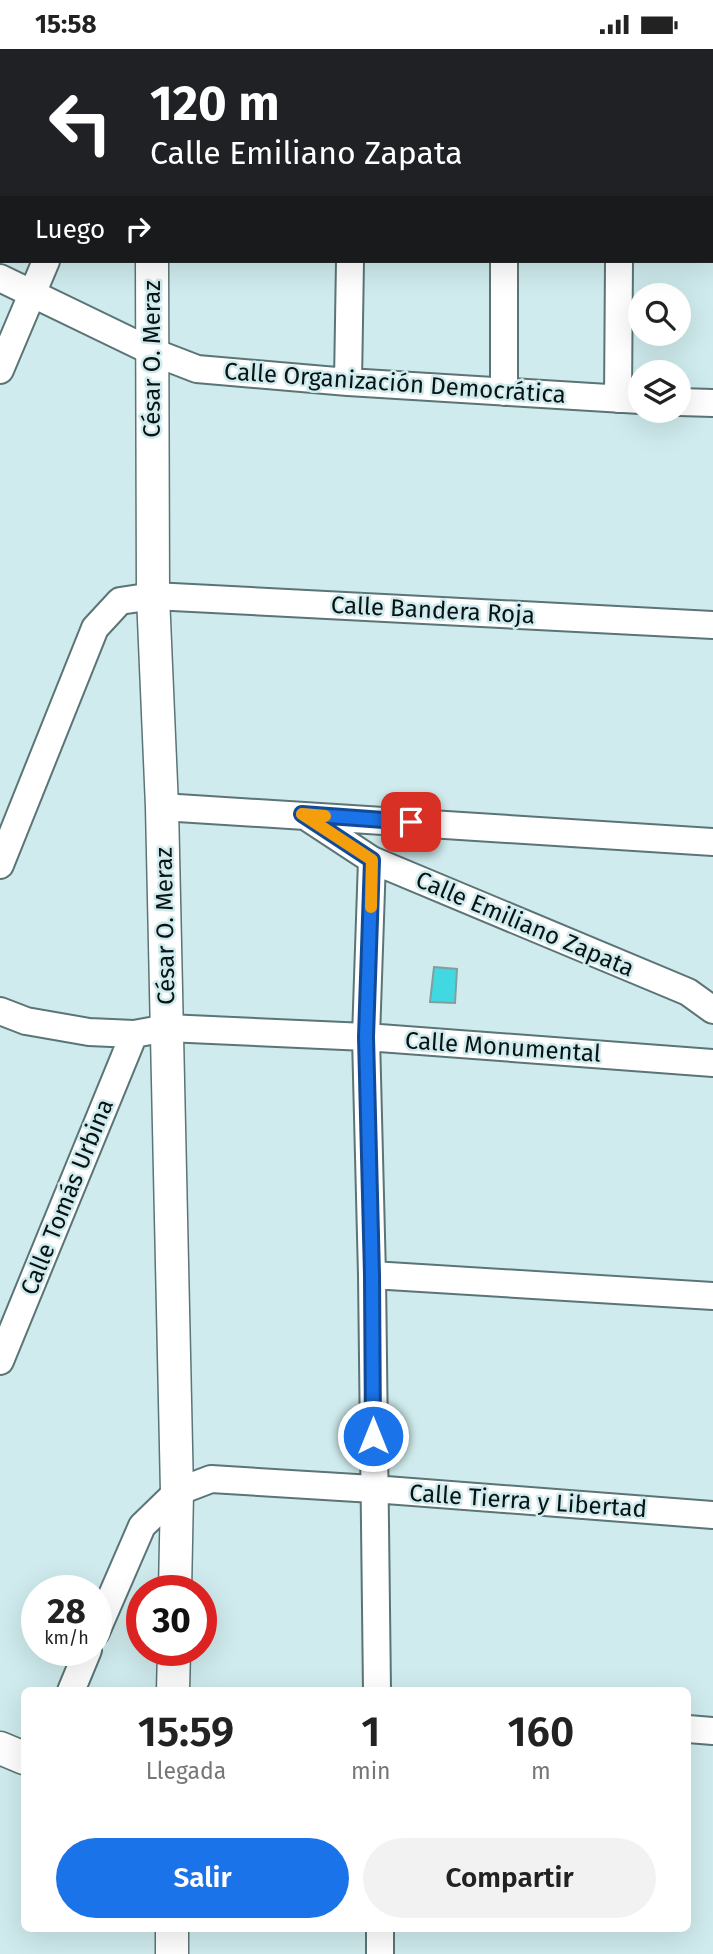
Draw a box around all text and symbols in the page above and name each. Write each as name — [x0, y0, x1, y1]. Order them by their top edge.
text: 15:58 — [35, 9, 97, 40]
text: 120 m — [150, 74, 280, 133]
icon: left — [35, 77, 126, 168]
text: Calle Emiliano Zapata — [150, 134, 463, 172]
icon: right — [119, 210, 157, 248]
text: Luego — [35, 214, 105, 245]
street label: César O. Meraz — [138, 280, 166, 438]
map controls — [628, 283, 691, 423]
button: search — [628, 283, 691, 346]
street label: Calle Organización Democrática — [223, 357, 567, 409]
button: layers — [628, 360, 691, 423]
street label: Calle Bandera Roja — [330, 591, 536, 629]
pin — [381, 792, 441, 852]
icon: arrive — [392, 803, 430, 841]
street label: César O. Meraz — [150, 847, 180, 1005]
street label: Calle Emiliano Zapata — [412, 865, 638, 983]
street label: Calle Monumental — [404, 1026, 602, 1068]
street label: Calle Tomás Urbina — [15, 1095, 119, 1299]
position arrow — [336, 1399, 410, 1473]
street label: Calle Tierra y Libertad — [408, 1479, 648, 1523]
speed limit sign: 30 — [126, 1575, 217, 1666]
text: 28 — [47, 1590, 86, 1632]
text: km/h — [44, 1627, 89, 1649]
text: 15:59 — [138, 1707, 234, 1757]
text: 1 — [361, 1707, 380, 1757]
text: 160 — [507, 1707, 574, 1757]
text: Llegada — [146, 1757, 226, 1785]
text: min — [351, 1757, 391, 1785]
text: m — [531, 1757, 551, 1785]
button: Salir — [56, 1838, 349, 1918]
button: Compartir — [363, 1838, 656, 1918]

